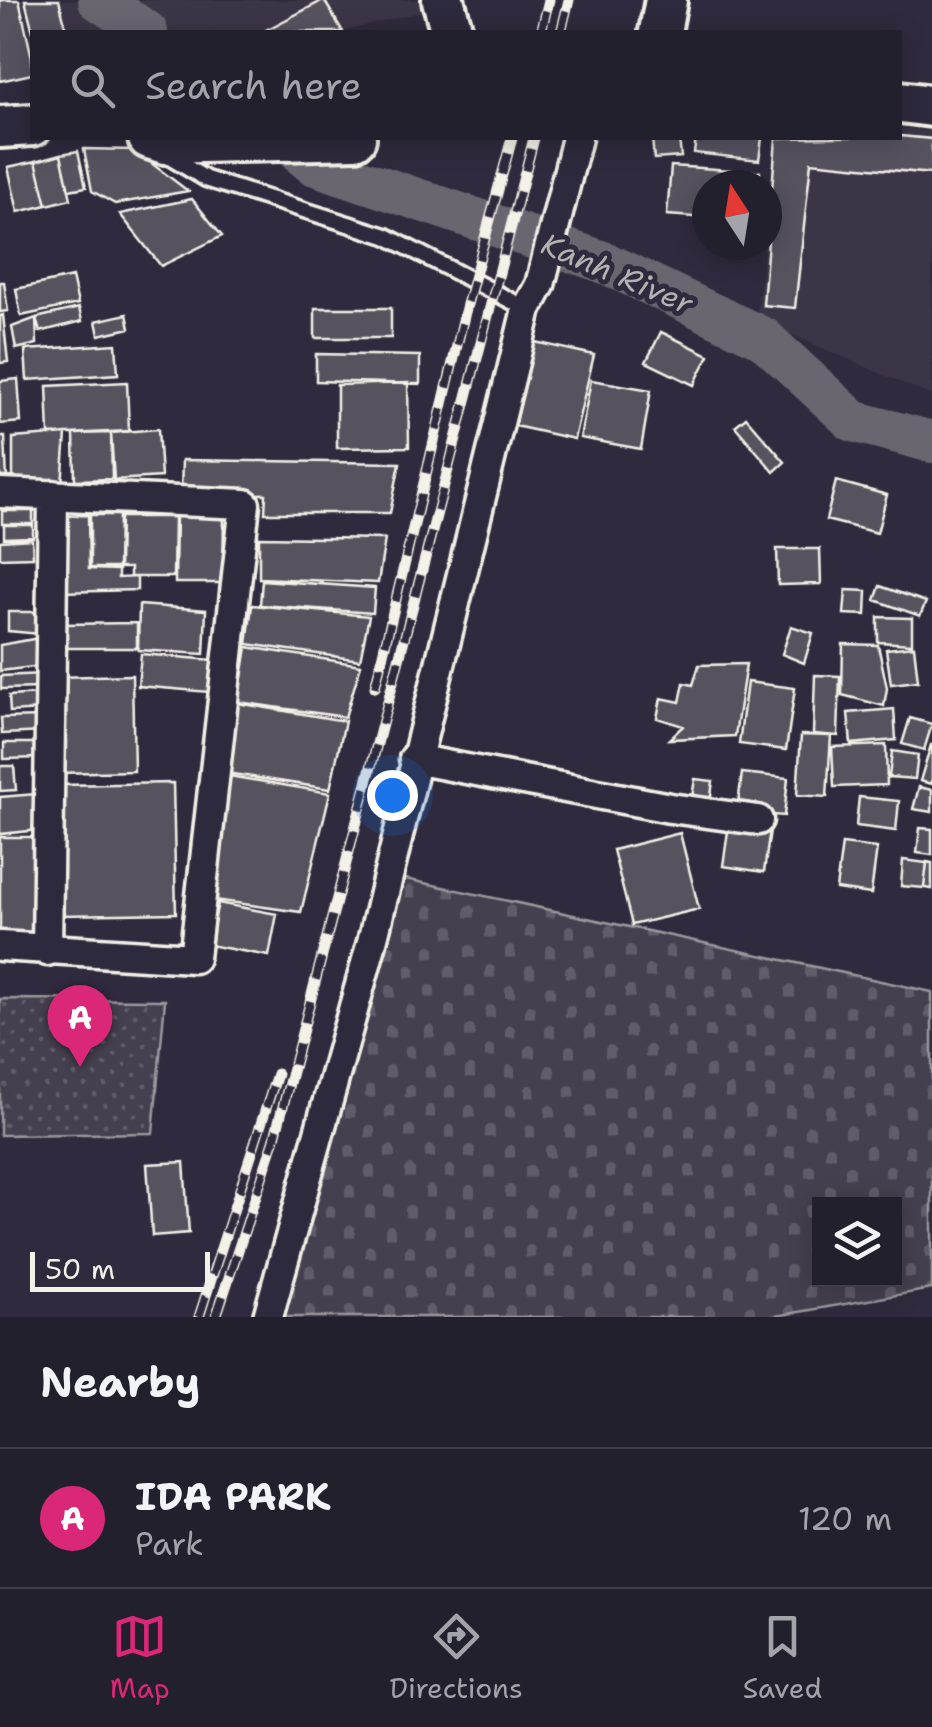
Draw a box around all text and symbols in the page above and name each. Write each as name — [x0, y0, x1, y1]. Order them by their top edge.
search box — [30, 30, 902, 140]
icon: search — [65, 58, 120, 113]
text: Search here — [145, 60, 362, 111]
north arrow — [692, 170, 782, 260]
water label: Kanh River — [535, 223, 700, 324]
your location — [367, 770, 418, 821]
pin: A — [48, 984, 112, 1067]
map controls — [812, 1197, 902, 1287]
button: layers — [812, 1197, 902, 1287]
scale bar — [30, 1247, 210, 1292]
text: 50 m — [45, 1250, 115, 1288]
text: Nearby — [40, 1354, 200, 1410]
text: IDA PARK — [135, 1471, 331, 1522]
text: A — [60, 1497, 85, 1540]
text: 120 m — [798, 1497, 892, 1540]
text: Park — [135, 1522, 204, 1565]
tab: Map — [110, 1609, 170, 1707]
tab: Directions — [389, 1609, 523, 1707]
tab: Saved — [743, 1609, 822, 1707]

